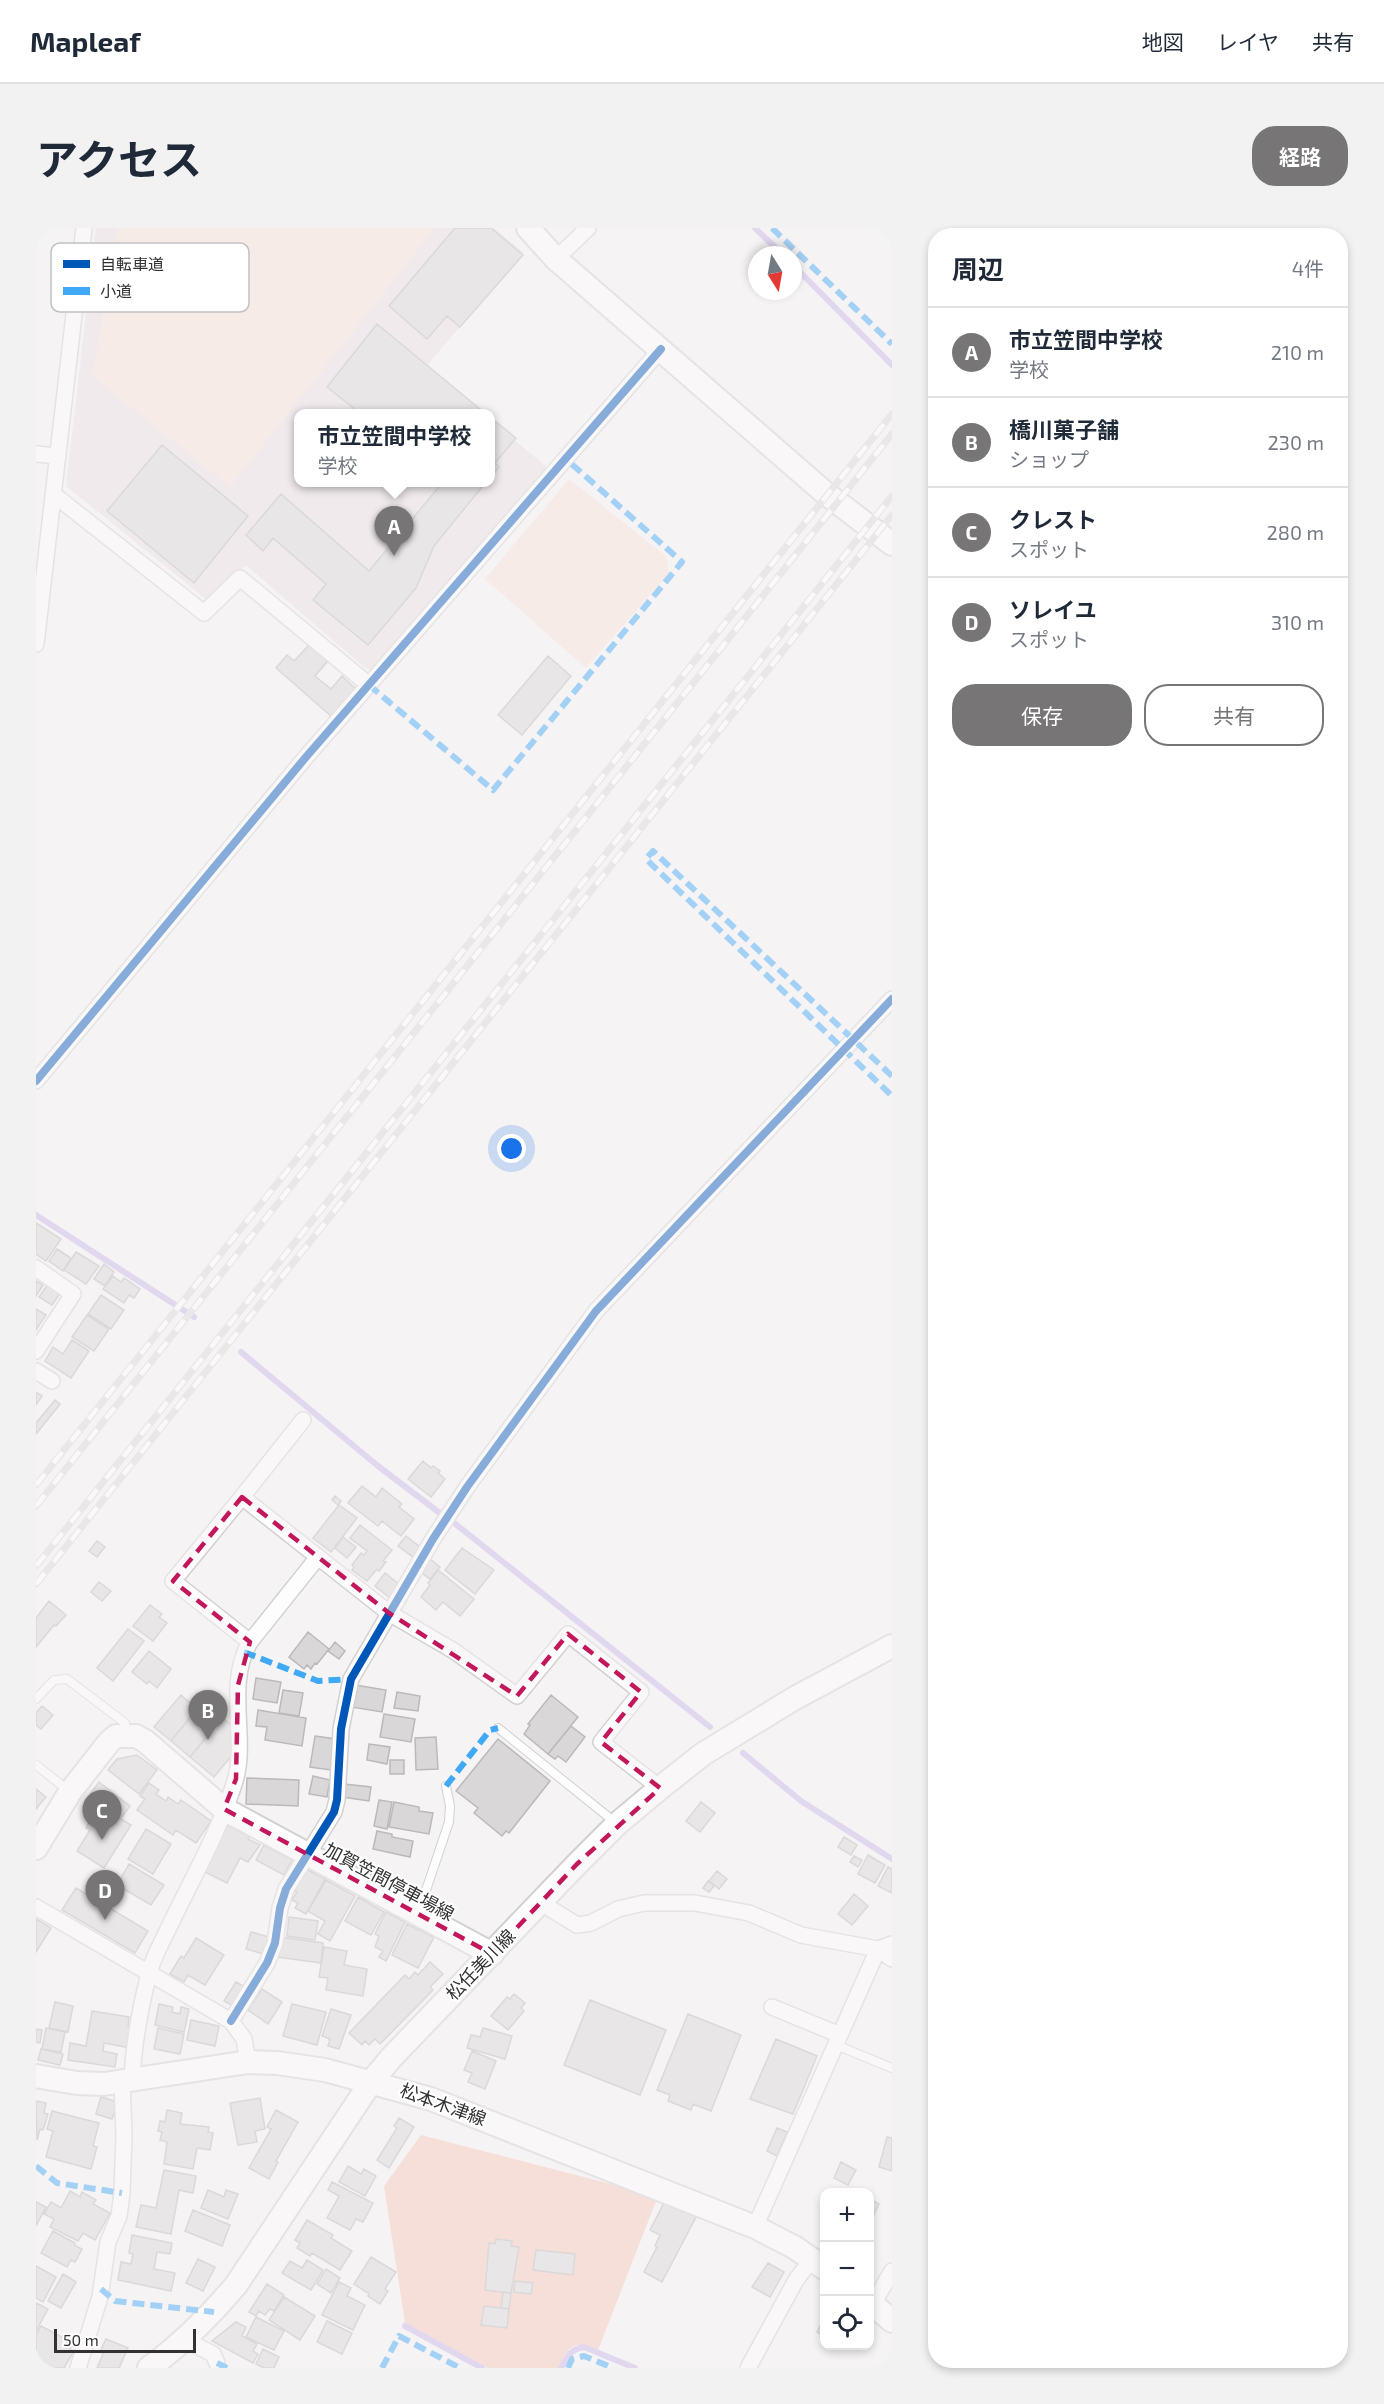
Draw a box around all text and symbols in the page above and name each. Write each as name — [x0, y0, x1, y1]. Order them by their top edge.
text: Mapleaf — [30, 24, 141, 58]
text: 地図 — [1142, 29, 1184, 54]
text: レイヤ — [1217, 29, 1279, 54]
text: 共有 — [1312, 29, 1354, 54]
button: 経路 — [1252, 126, 1348, 186]
text: アクセス — [36, 133, 202, 183]
legend — [51, 243, 249, 312]
north arrow — [748, 246, 802, 300]
text: 周辺 — [952, 253, 1004, 284]
text: 自転車道 — [100, 254, 164, 273]
text: 4件 — [1292, 256, 1324, 280]
text: 小道 — [100, 281, 132, 300]
text: 市立笠間中学校 — [1009, 326, 1163, 352]
text: A — [965, 340, 978, 364]
text: 210 m — [1271, 340, 1324, 364]
text: 学校 — [1009, 357, 1049, 381]
popup — [294, 409, 495, 487]
text: 橋川菓子舗 — [1009, 416, 1119, 442]
text: 市立笠間中学校 — [317, 422, 472, 448]
text: B — [965, 430, 978, 454]
text: 230 m — [1268, 430, 1324, 454]
text: ショップ — [1009, 447, 1089, 471]
text: 学校 — [317, 453, 357, 477]
pin: A — [374, 506, 414, 556]
text: クレスト — [1009, 506, 1097, 532]
text: C — [966, 520, 977, 544]
text: 280 m — [1267, 520, 1324, 544]
text: スポット — [1009, 537, 1089, 561]
text: ソレイユ — [1009, 596, 1097, 622]
text: D — [965, 610, 978, 634]
text: 310 m — [1271, 610, 1324, 634]
text: スポット — [1009, 627, 1089, 651]
button: 保存 — [952, 684, 1132, 746]
button: 共有 — [1144, 684, 1324, 746]
your location — [497, 1134, 526, 1163]
pin: B — [188, 1690, 228, 1740]
pin: C — [82, 1790, 122, 1840]
street label: 加賀笠間停車場線 — [321, 1838, 458, 1925]
pin: D — [86, 1870, 124, 1920]
street label: 松任美川線 — [441, 1924, 519, 2004]
street label: 松本木津線 — [397, 2078, 489, 2130]
map controls — [820, 2188, 874, 2350]
button: + — [820, 2188, 874, 2242]
button: − — [820, 2242, 874, 2296]
button: locate — [820, 2296, 874, 2350]
scale bar — [54, 2326, 196, 2354]
text: 50 m — [63, 2330, 99, 2349]

